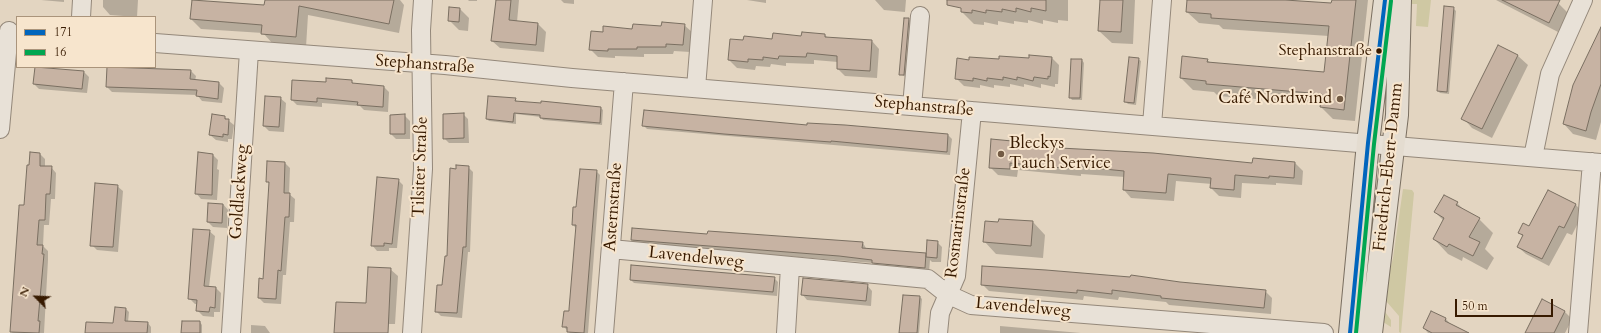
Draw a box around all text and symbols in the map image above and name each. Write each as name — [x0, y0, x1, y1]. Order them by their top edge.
legend — [16, 16, 156, 68]
text: 171 — [54, 24, 72, 40]
place label: Stephanstraße — [1278, 41, 1372, 61]
text: 16 — [54, 44, 66, 60]
marker: Stephanstraße — [1374, 46, 1384, 56]
street label: Stephanstraße — [375, 51, 475, 79]
street label: Friedrich-Ebert-Damm — [1370, 82, 1408, 252]
place label: Café Nordwind — [1218, 89, 1332, 109]
street label: Stephanstraße — [874, 93, 974, 121]
marker: Café Nordwind — [1335, 94, 1345, 104]
street label: Tilsiter Straße — [409, 116, 433, 218]
place label: Bleckys Tauch Service — [1009, 134, 1111, 174]
street label: Goldlackweg — [226, 144, 254, 240]
marker: Bleckys Tauch Service — [996, 149, 1006, 159]
street label: Asternstraße — [601, 162, 627, 252]
street label: Rosmarinstraße — [942, 166, 976, 280]
street label: Lavendelweg — [647, 243, 745, 273]
north arrow — [16, 277, 56, 317]
text: N — [16, 285, 33, 299]
scale bar — [1457, 291, 1555, 317]
street label: Lavendelweg — [975, 294, 1071, 322]
text: 50 m — [1462, 298, 1488, 314]

